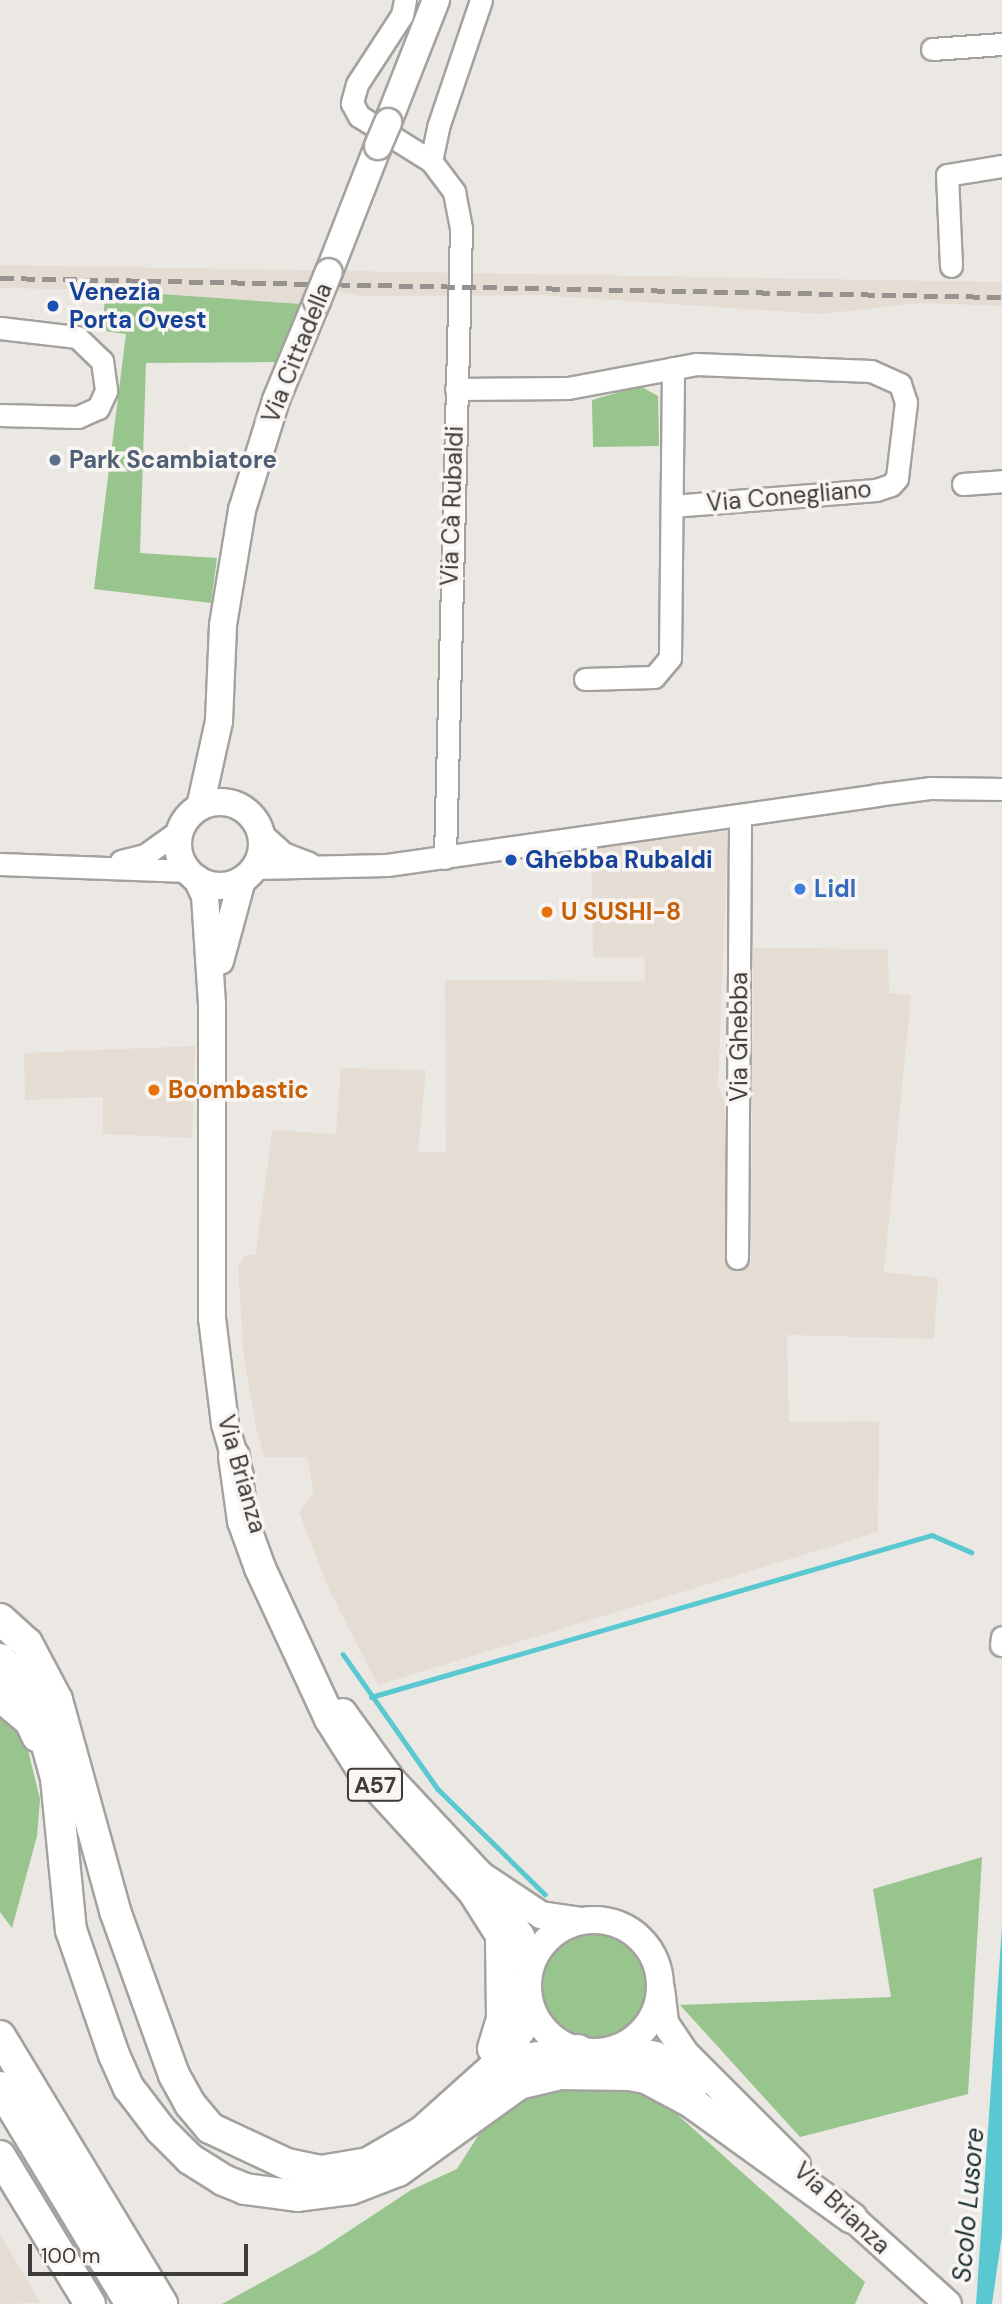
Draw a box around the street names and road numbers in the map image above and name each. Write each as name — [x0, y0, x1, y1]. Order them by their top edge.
street label: Via Cittadella — [256, 279, 338, 427]
street label: Via Cà Rubaldi — [435, 425, 469, 587]
street label: Via Conegliano — [705, 474, 873, 518]
street label: Via Ghebba — [725, 972, 753, 1102]
street label: Via Brianza — [211, 1412, 273, 1536]
road number: A57 — [345, 1766, 405, 1804]
street label: Via Brianza — [788, 2156, 896, 2260]

